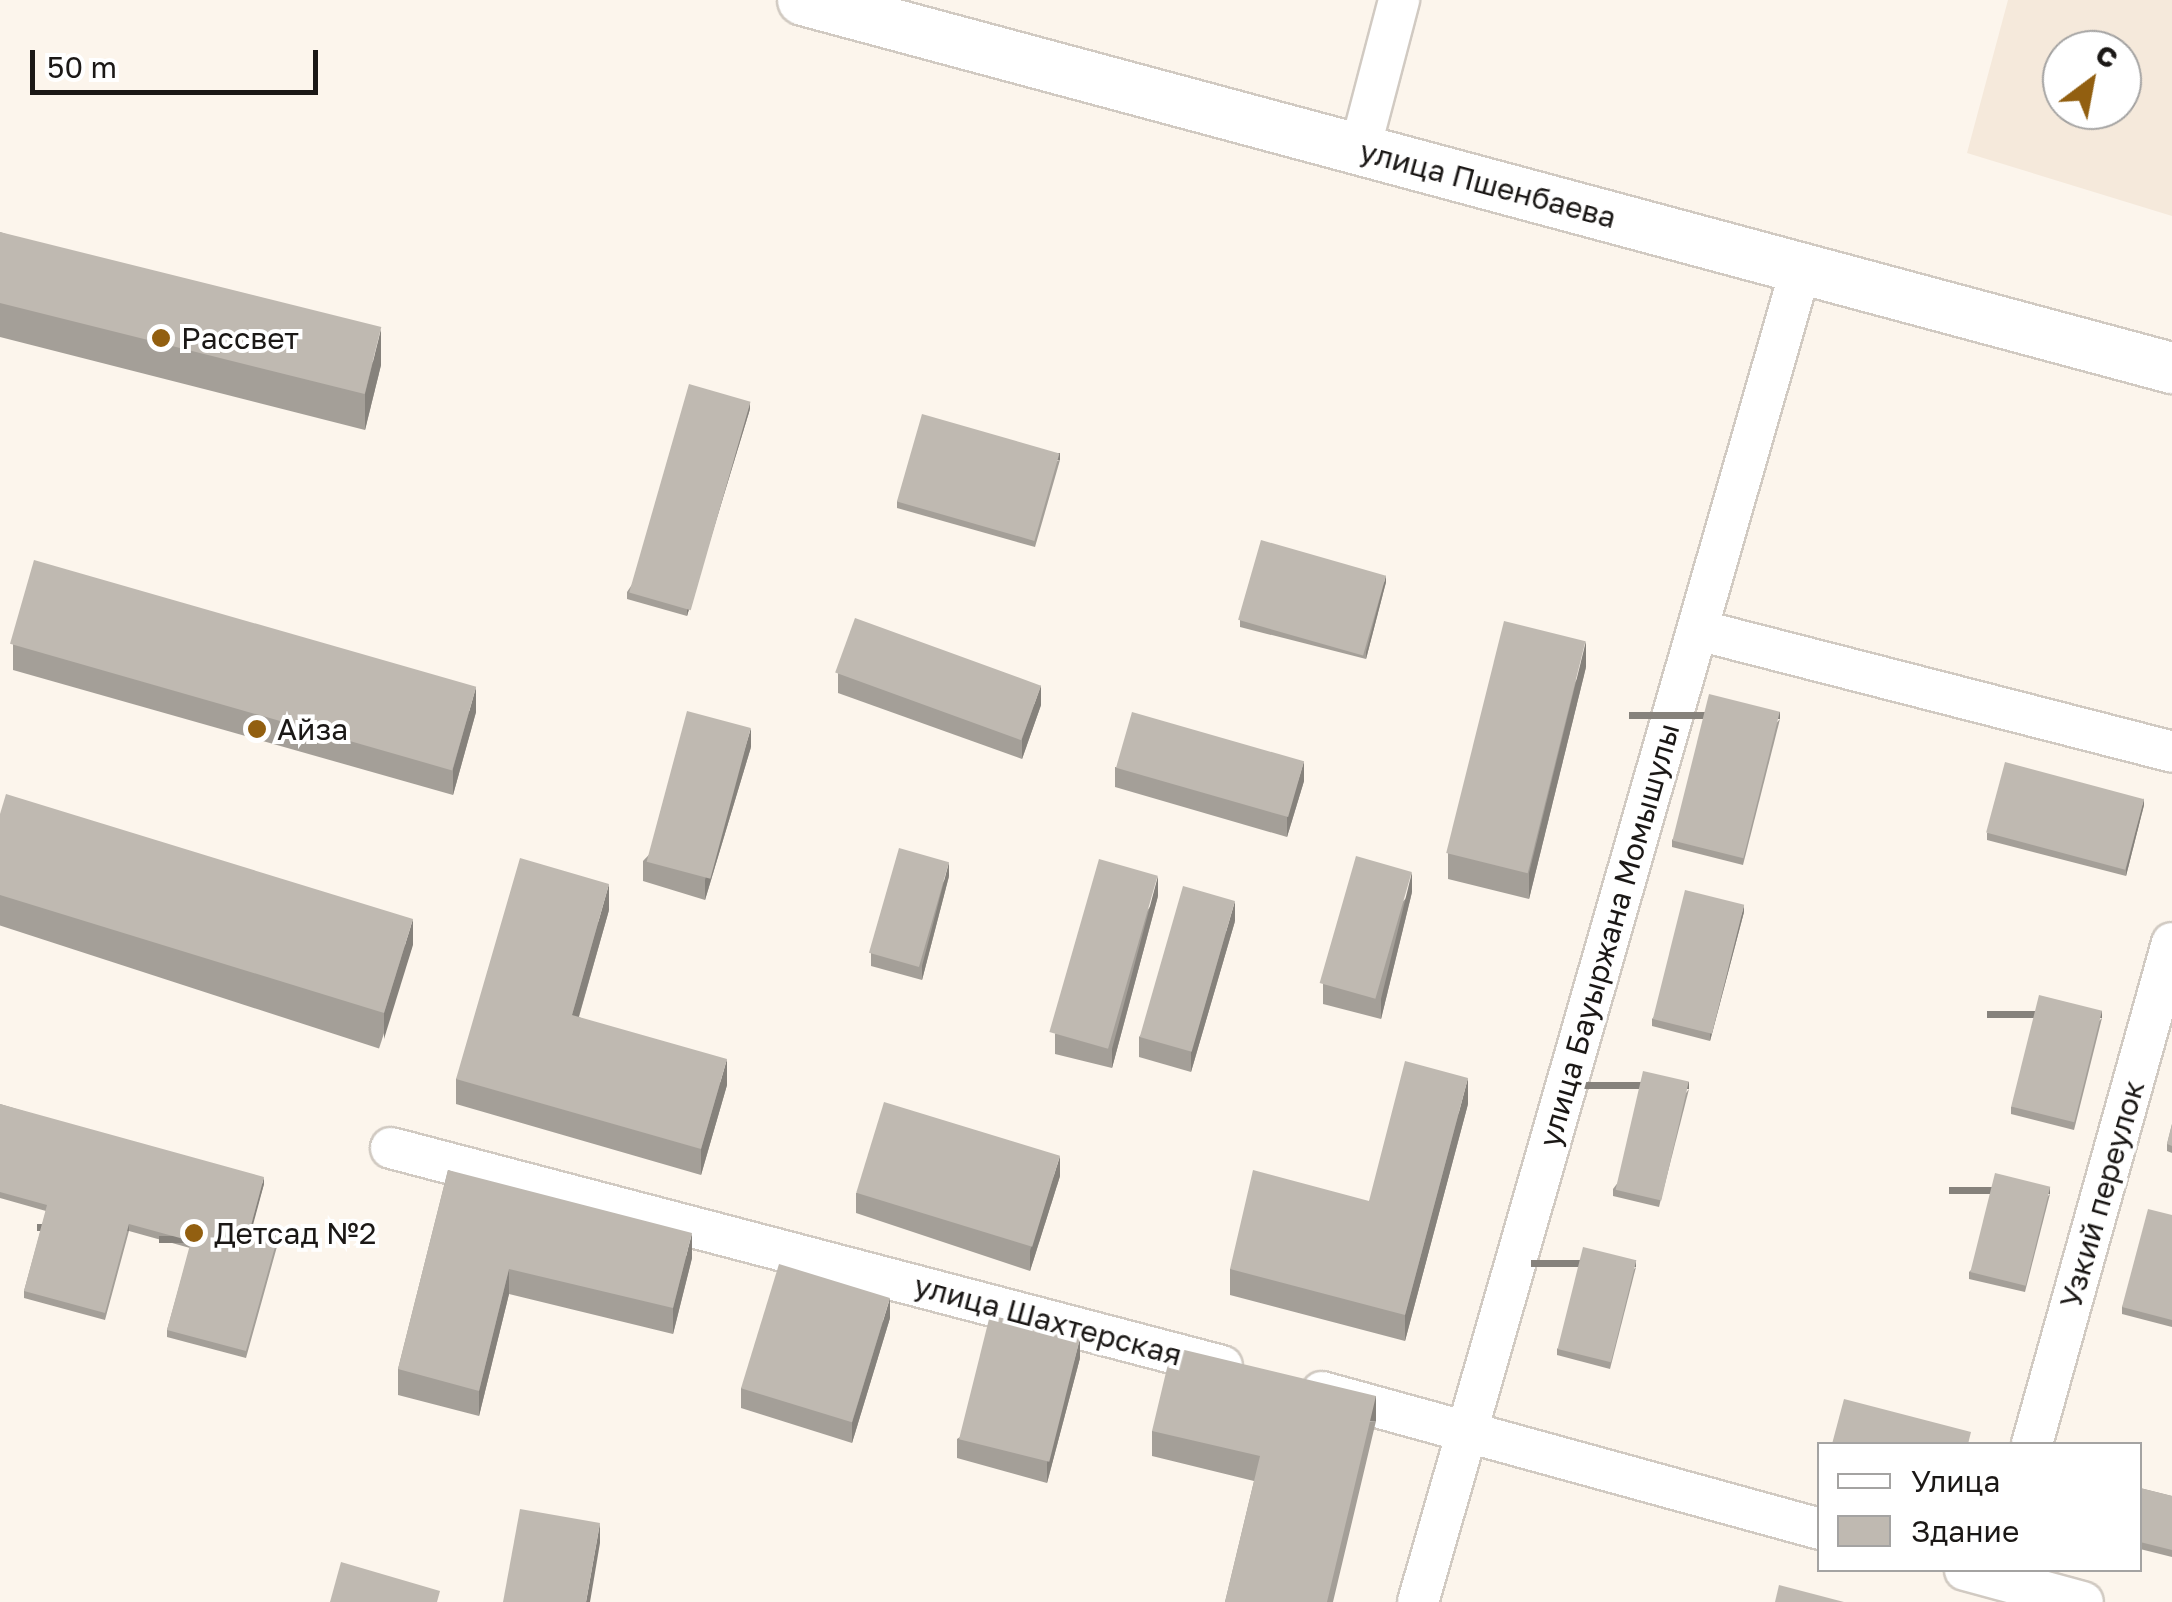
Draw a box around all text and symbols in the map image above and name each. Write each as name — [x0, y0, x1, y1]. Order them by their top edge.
scale bar — [35, 30, 322, 92]
north arrow — [2042, 30, 2142, 130]
text: С — [2090, 37, 2124, 75]
text: 50 m — [47, 49, 117, 85]
street label: улица Пшенбаева — [1356, 132, 1620, 236]
place label: Рассвет — [181, 320, 299, 356]
marker: Рассвет — [150, 327, 172, 349]
place label: Айза — [277, 711, 348, 747]
marker: Айза — [246, 718, 268, 740]
street label: улица Бауыржана Момышулы — [1531, 719, 1687, 1151]
street label: Узкий переулок — [2052, 1076, 2152, 1312]
place label: Детсад №2 — [214, 1215, 376, 1251]
marker: Детсад №2 — [183, 1222, 205, 1244]
street label: улица Шахтерская — [910, 1267, 1186, 1373]
legend — [1817, 1442, 2142, 1572]
text: Улица — [1911, 1463, 2000, 1499]
text: Здание — [1911, 1513, 2019, 1549]

